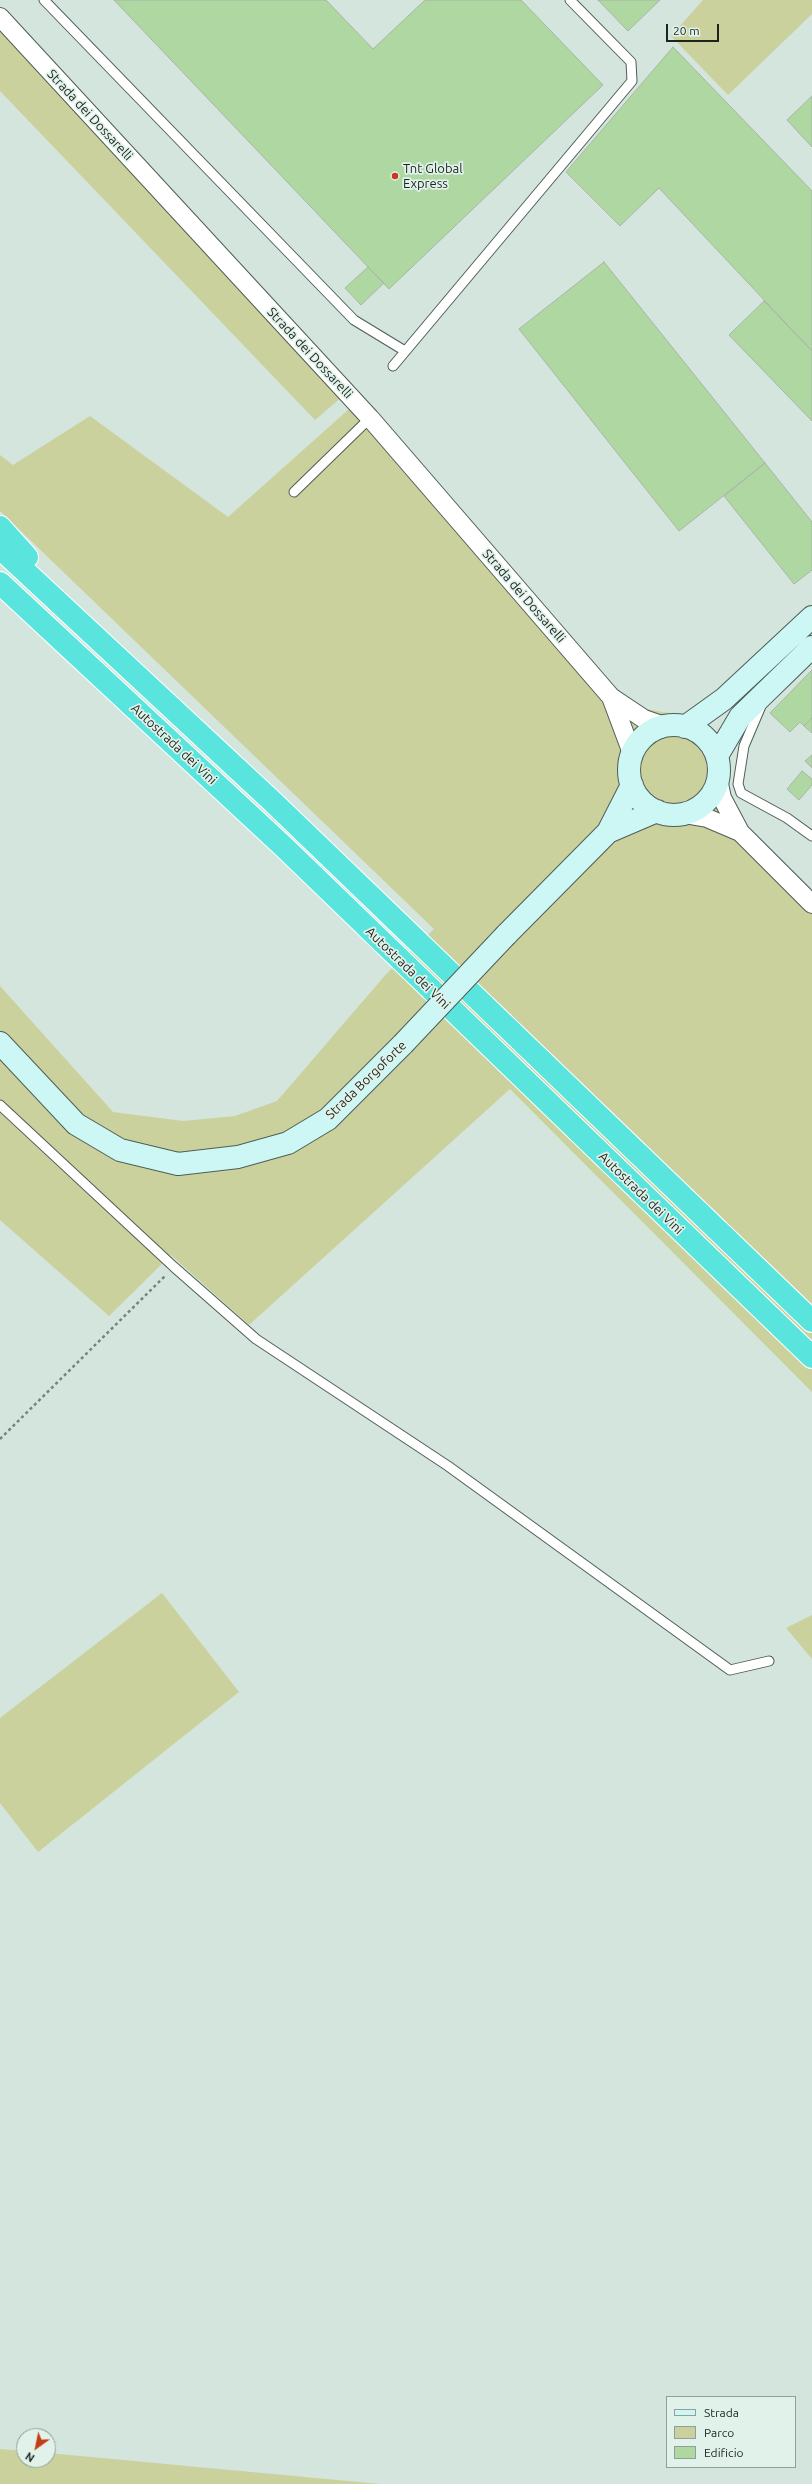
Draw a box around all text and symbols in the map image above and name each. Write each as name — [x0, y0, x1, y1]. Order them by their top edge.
scale bar — [668, 16, 721, 42]
text: 20 m — [673, 24, 700, 37]
street label: Strada dei Dossarelli — [44, 66, 136, 164]
place label: Tnt Global Express — [403, 161, 463, 192]
marker: Tnt Global Express — [390, 171, 400, 181]
street label: Strada dei Dossarelli — [264, 304, 356, 402]
street label: Strada dei Dossarelli — [479, 546, 569, 646]
street label: Autostrada dei Vini — [128, 700, 220, 788]
street label: Autostrada dei Vini — [362, 924, 454, 1012]
street label: Strada Borgoforte — [322, 1037, 410, 1123]
street label: Autostrada dei Vini — [595, 1149, 687, 1237]
legend — [666, 2396, 796, 2468]
text: Strada — [704, 2406, 739, 2419]
text: Parco — [704, 2426, 734, 2439]
north arrow — [16, 2428, 56, 2468]
text: Edificio — [704, 2446, 744, 2459]
text: N — [23, 2450, 37, 2464]

